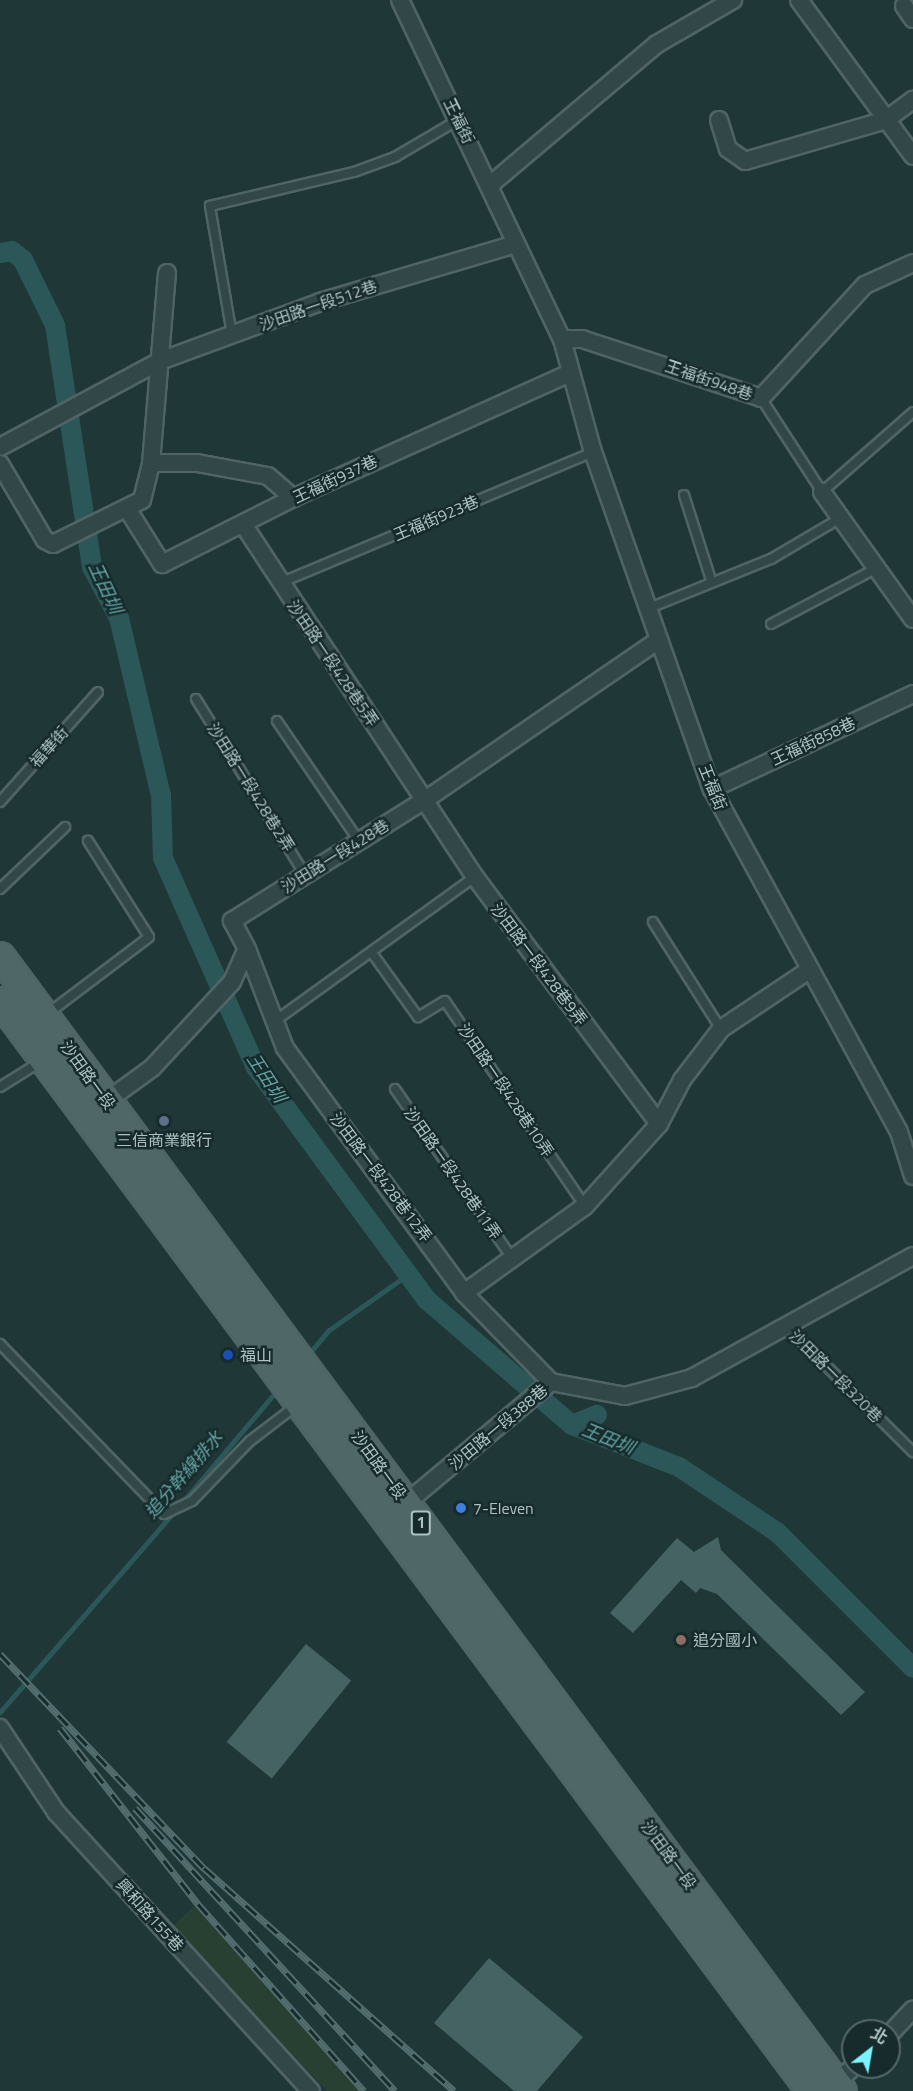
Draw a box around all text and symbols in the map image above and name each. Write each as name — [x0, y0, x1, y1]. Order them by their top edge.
street label: 王福街 — [440, 95, 478, 147]
street label: 沙田路一段512巷 — [257, 276, 379, 334]
street label: 王福街948巷 — [663, 356, 755, 404]
street label: 王福街937巷 — [290, 451, 380, 507]
street label: 王福街923巷 — [390, 491, 482, 545]
water label: 王田圳 — [84, 559, 126, 617]
street label: 沙田路一段428巷5弄 — [284, 596, 382, 730]
street label: 王福街858巷 — [768, 713, 858, 769]
street label: 沙田路一段428巷2弄 — [204, 719, 298, 855]
street label: 福華街 — [26, 723, 72, 771]
street label: 王福街 — [695, 761, 731, 813]
street label: 沙田路一段428巷 — [278, 815, 392, 897]
street label: 沙田路一段428巷9弄 — [487, 899, 591, 1029]
street label: 沙田路一段428巷10弄 — [454, 1020, 558, 1160]
street label: 沙田路一段 — [57, 1037, 119, 1113]
water label: 王田圳 — [242, 1049, 290, 1107]
street label: 沙田路一段428巷11弄 — [400, 1103, 506, 1243]
street label: 沙田路一段428巷12弄 — [326, 1109, 436, 1245]
marker: 三信商業銀行 — [157, 1114, 171, 1128]
place label: 三信商業銀行 — [116, 1130, 212, 1150]
street label: 沙田路一段320巷 — [786, 1326, 886, 1426]
place label: 福山 — [240, 1345, 272, 1365]
marker: 福山 — [221, 1348, 235, 1362]
street label: 沙田路一段388巷 — [445, 1380, 551, 1474]
water label: 王田圳 — [579, 1419, 637, 1459]
water label: 追分幹線排水 — [140, 1427, 228, 1523]
street label: 沙田路一段 — [348, 1427, 410, 1503]
place label: 7-Eleven — [473, 1498, 534, 1518]
marker: 7-Eleven — [454, 1501, 468, 1515]
road number: 1 — [410, 1511, 432, 1535]
place label: 追分國小 — [693, 1630, 757, 1650]
marker: 追分國小 — [674, 1633, 688, 1647]
street label: 沙田路一段 — [638, 1817, 700, 1893]
street label: 興和路155巷 — [112, 1875, 188, 1955]
north arrow — [841, 2019, 901, 2079]
text: 北 — [866, 2021, 892, 2050]

